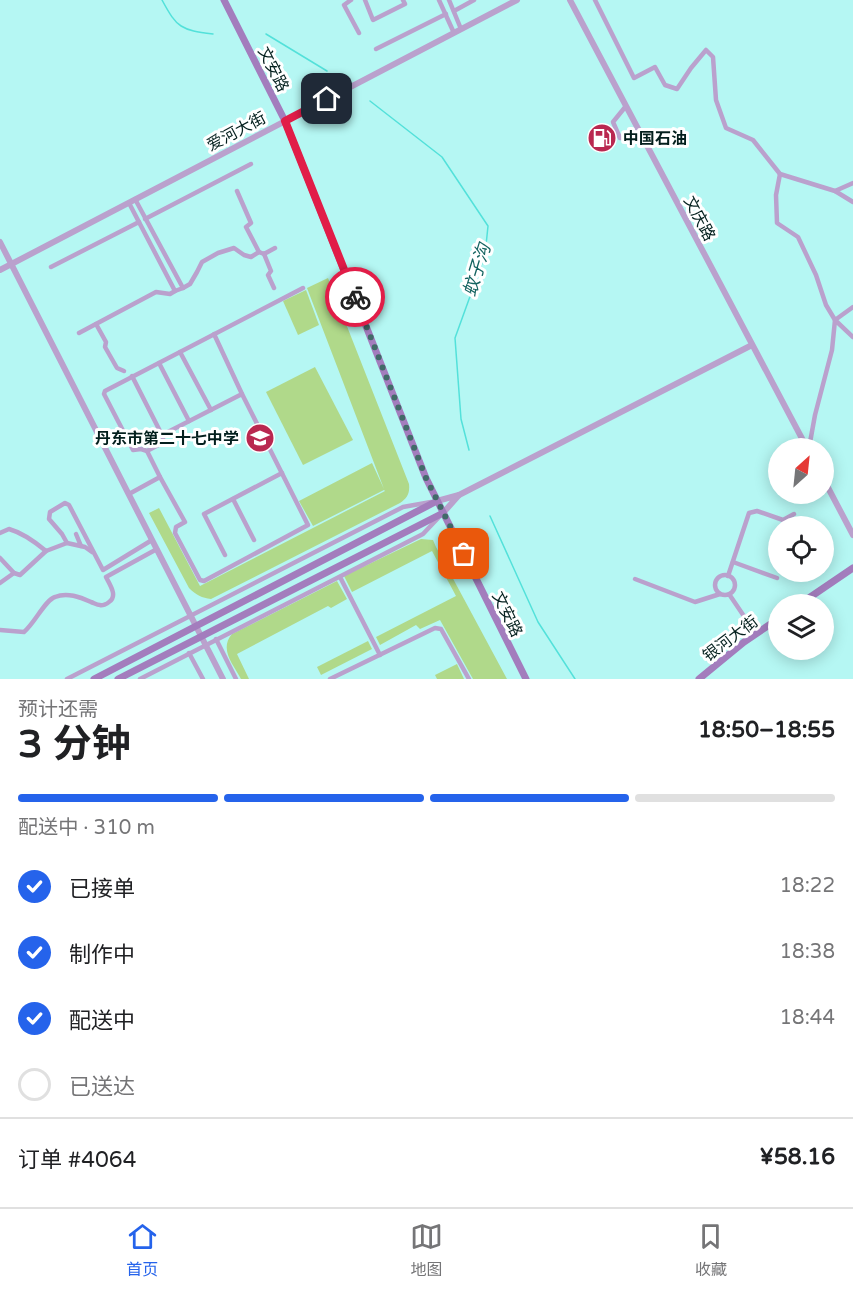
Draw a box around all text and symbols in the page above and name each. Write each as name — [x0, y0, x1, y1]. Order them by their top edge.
street label: 文安路 — [253, 44, 293, 95]
pin — [301, 73, 352, 124]
icon: home — [310, 82, 343, 115]
street label: 爱河大街 — [204, 108, 269, 156]
fuel station icon: 中国石油 — [586, 122, 618, 154]
place label: 中国石油 — [623, 129, 687, 149]
street label: 文庆路 — [679, 193, 719, 244]
water label: 蚊子沟 — [459, 239, 496, 299]
courier — [325, 267, 385, 327]
icon: bike — [339, 281, 372, 314]
school or university icon: 丹东市第二十七中学 — [244, 422, 276, 454]
place label: 丹东市第二十七中学 — [95, 429, 239, 449]
north arrow — [768, 438, 834, 504]
map controls — [768, 438, 834, 660]
button: locate — [768, 516, 834, 582]
pin — [438, 528, 489, 579]
icon: bag — [447, 537, 480, 570]
street label: 文安路 — [488, 588, 527, 640]
button: layers — [768, 594, 834, 660]
street label: 银河大街 — [699, 612, 762, 666]
text: 预计还需 — [18, 698, 98, 722]
text: 18:50–18:55 — [698, 717, 835, 743]
text: 3 分钟 — [18, 721, 131, 768]
text: 配送中 · 310 m — [18, 816, 155, 840]
icon: check — [18, 870, 51, 903]
text: 18:22 — [780, 874, 835, 898]
text: 已接单 — [69, 876, 135, 902]
icon: check — [18, 936, 51, 969]
text: 18:38 — [780, 940, 835, 964]
text: 制作中 — [69, 942, 135, 968]
icon: check — [18, 1002, 51, 1035]
text: 18:44 — [780, 1006, 835, 1030]
text: 配送中 — [69, 1008, 135, 1034]
text: 已送达 — [69, 1074, 135, 1100]
text: ¥58.16 — [760, 1144, 835, 1170]
text: 订单 #4064 — [18, 1147, 136, 1173]
tab: 首页 — [126, 1220, 159, 1280]
tab: 地图 — [410, 1220, 443, 1280]
tab: 收藏 — [694, 1220, 727, 1280]

